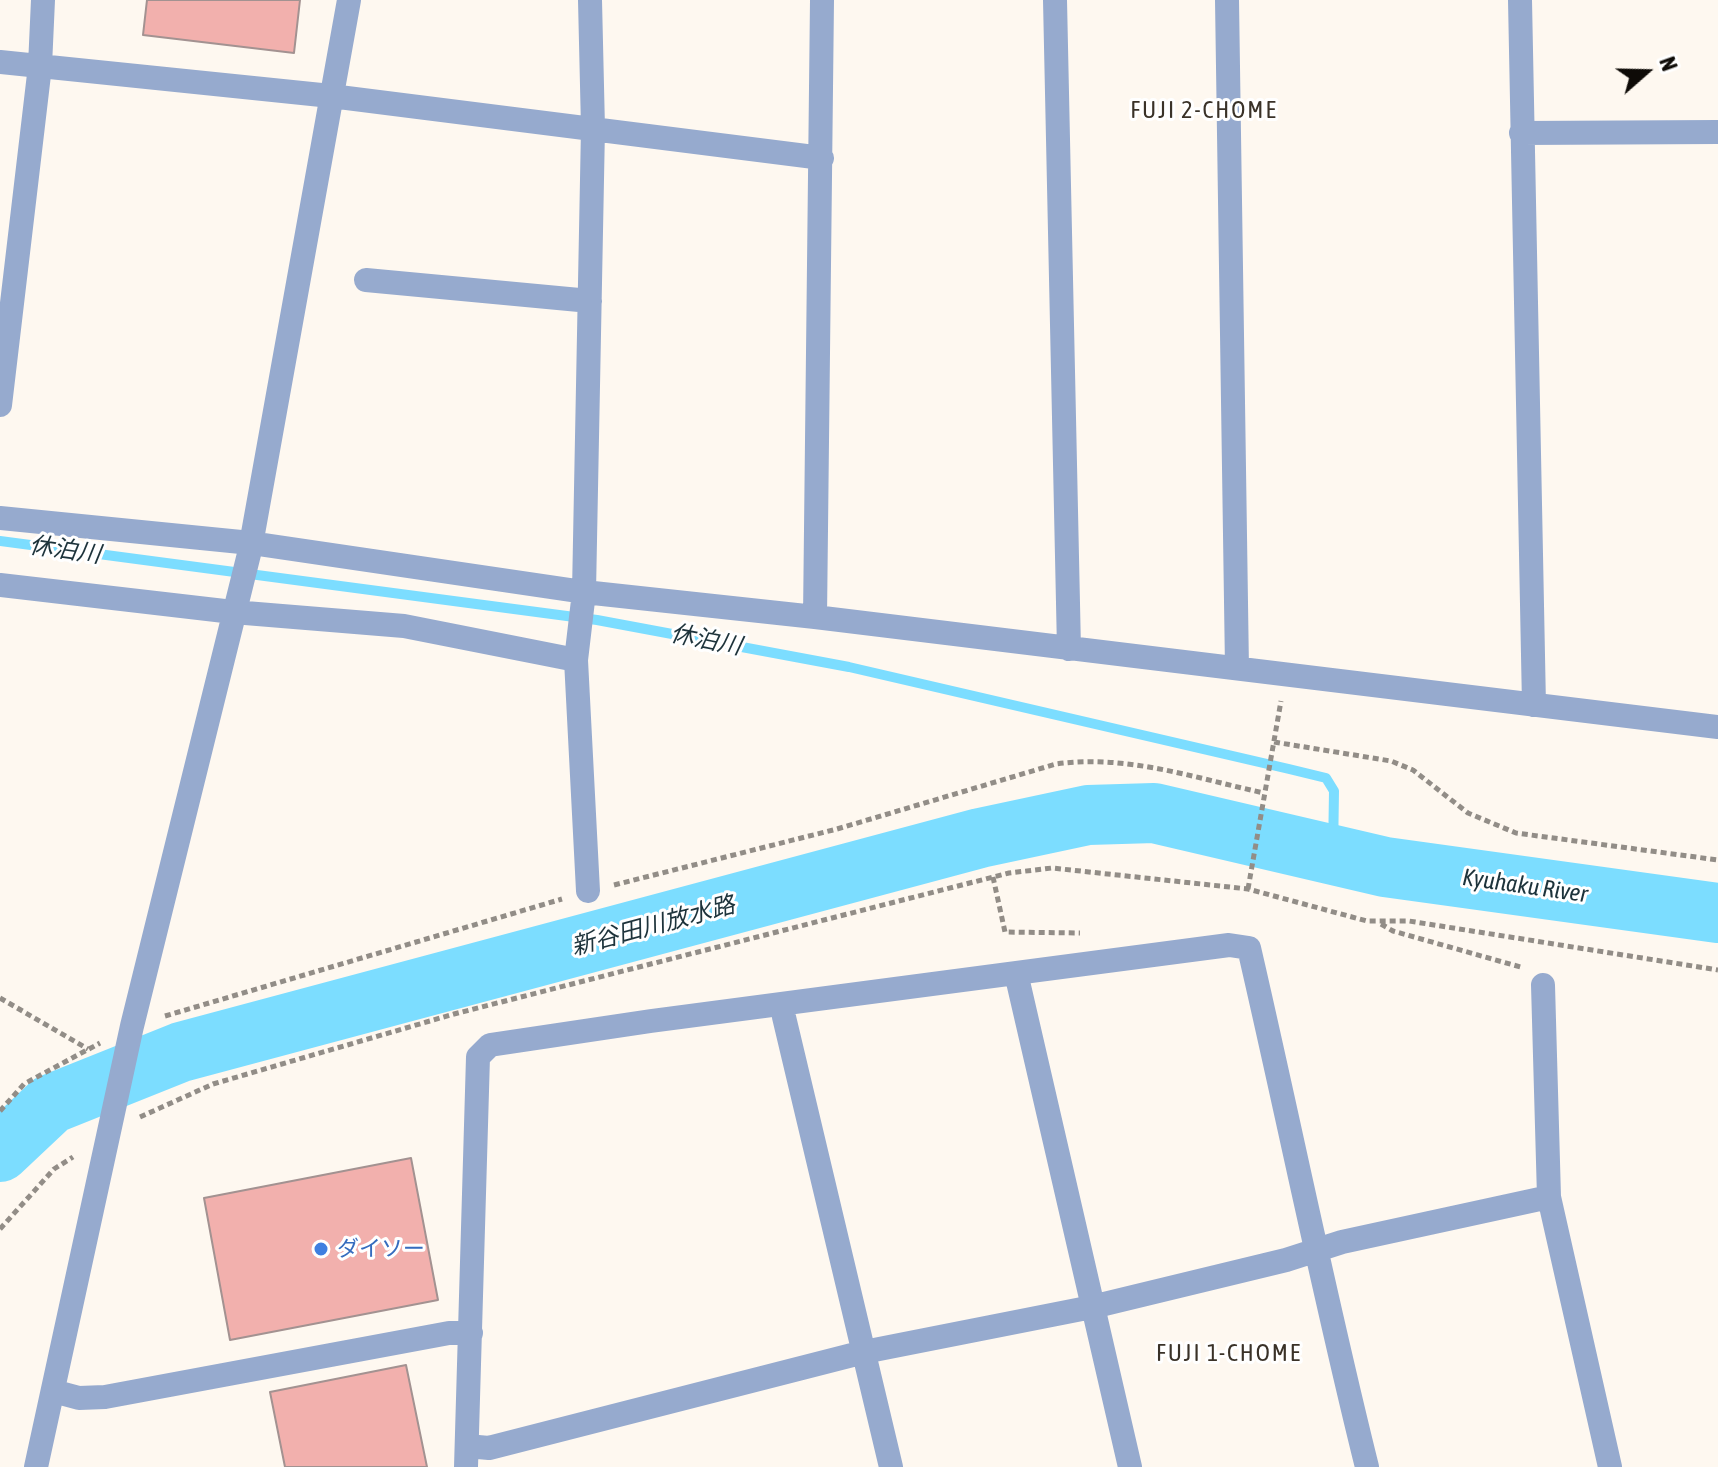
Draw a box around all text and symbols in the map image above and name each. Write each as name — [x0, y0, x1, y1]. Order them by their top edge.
north arrow — [1606, 32, 1686, 112]
text: N — [1654, 53, 1683, 74]
district label: FUJI 2-CHOME — [1130, 96, 1278, 124]
water label: 休泊川 — [27, 531, 103, 569]
water label: 休泊川 — [668, 619, 744, 661]
water label: Kyuhaku River — [1461, 863, 1589, 909]
water label: 新谷田川放水路 — [568, 890, 738, 962]
place label: ダイソー — [337, 1236, 425, 1262]
marker: ダイソー — [312, 1240, 330, 1258]
district label: FUJI 1-CHOME — [1156, 1339, 1302, 1367]

